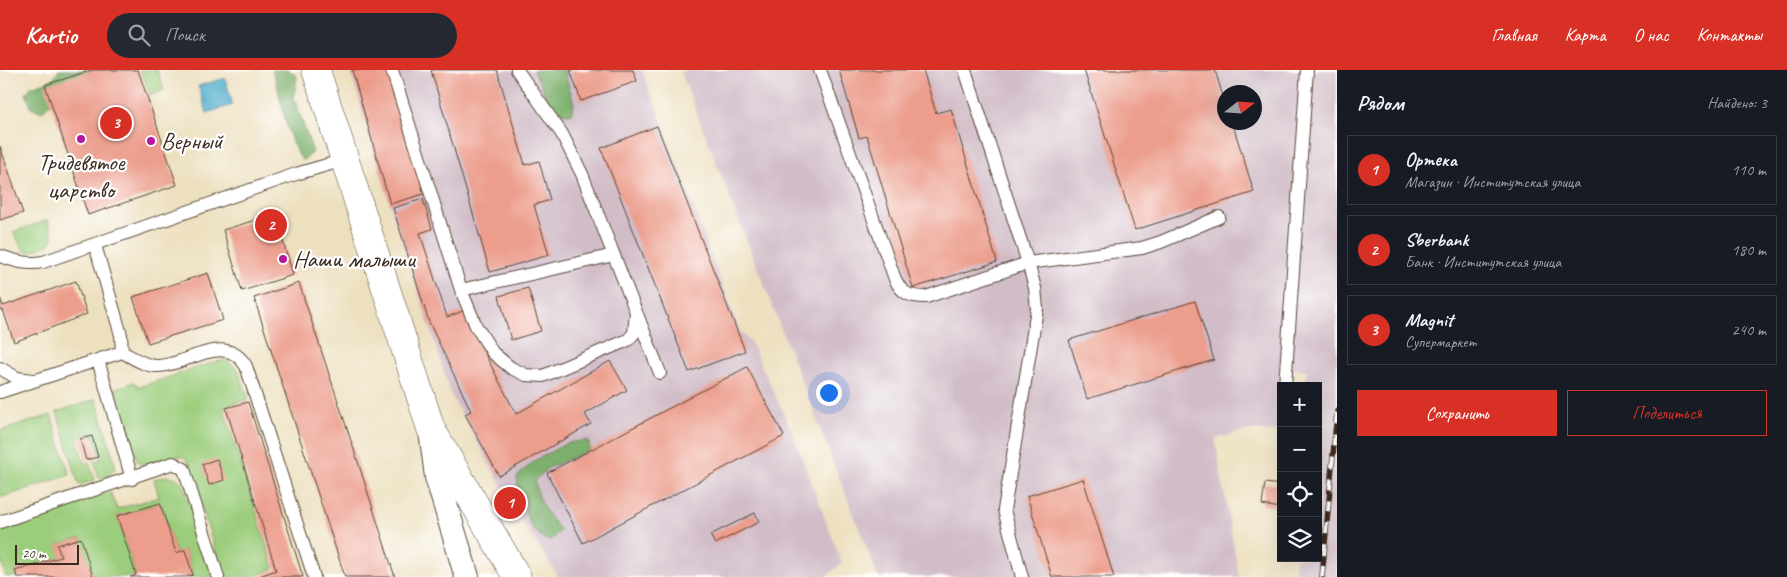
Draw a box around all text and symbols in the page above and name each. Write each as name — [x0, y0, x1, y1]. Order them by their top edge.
search box — [107, 13, 457, 58]
text: Kartio — [25, 20, 77, 50]
icon: search — [125, 21, 153, 49]
text: Поиск — [165, 23, 205, 47]
text: Главная — [1492, 24, 1537, 46]
text: Карта — [1565, 24, 1606, 46]
text: О нас — [1634, 24, 1669, 46]
text: Контакты — [1697, 24, 1762, 46]
north arrow — [1217, 85, 1262, 130]
text: Рядом — [1357, 90, 1404, 116]
text: Найдено: 3 — [1707, 93, 1767, 113]
pin: 3 — [100, 104, 132, 142]
place label: Верный — [161, 126, 224, 156]
marker: Тридевятое царство — [75, 133, 87, 145]
marker: Верный — [145, 135, 157, 147]
place label: Тридевятое царство — [38, 147, 127, 205]
text: Ортека — [1405, 148, 1457, 172]
text: 1 — [1370, 160, 1378, 180]
text: 110 m — [1732, 160, 1766, 180]
text: Магазин · Институтская улица — [1405, 172, 1580, 192]
pin: 2 — [255, 206, 287, 244]
text: Sberbank — [1405, 228, 1468, 252]
text: 2 — [1370, 240, 1378, 260]
text: 180 m — [1732, 240, 1766, 260]
place label: Наши малыши — [293, 244, 417, 274]
text: Банк · Институтская улица — [1405, 252, 1561, 272]
marker: Наши малыши — [277, 253, 289, 265]
text: Magnit — [1405, 308, 1453, 332]
text: 3 — [1370, 320, 1378, 340]
text: 240 m — [1732, 320, 1766, 340]
text: Супермаркет — [1405, 332, 1476, 352]
your location — [816, 380, 842, 406]
map controls — [1277, 382, 1322, 562]
button: + — [1277, 382, 1322, 427]
button: Сохранить — [1357, 390, 1557, 436]
button: Поделиться — [1567, 390, 1767, 436]
button: − — [1277, 427, 1322, 472]
button: locate — [1277, 472, 1322, 517]
pin: 1 — [494, 484, 526, 522]
button: layers — [1277, 517, 1322, 562]
scale bar — [15, 542, 79, 565]
text: 20 m — [22, 545, 46, 562]

